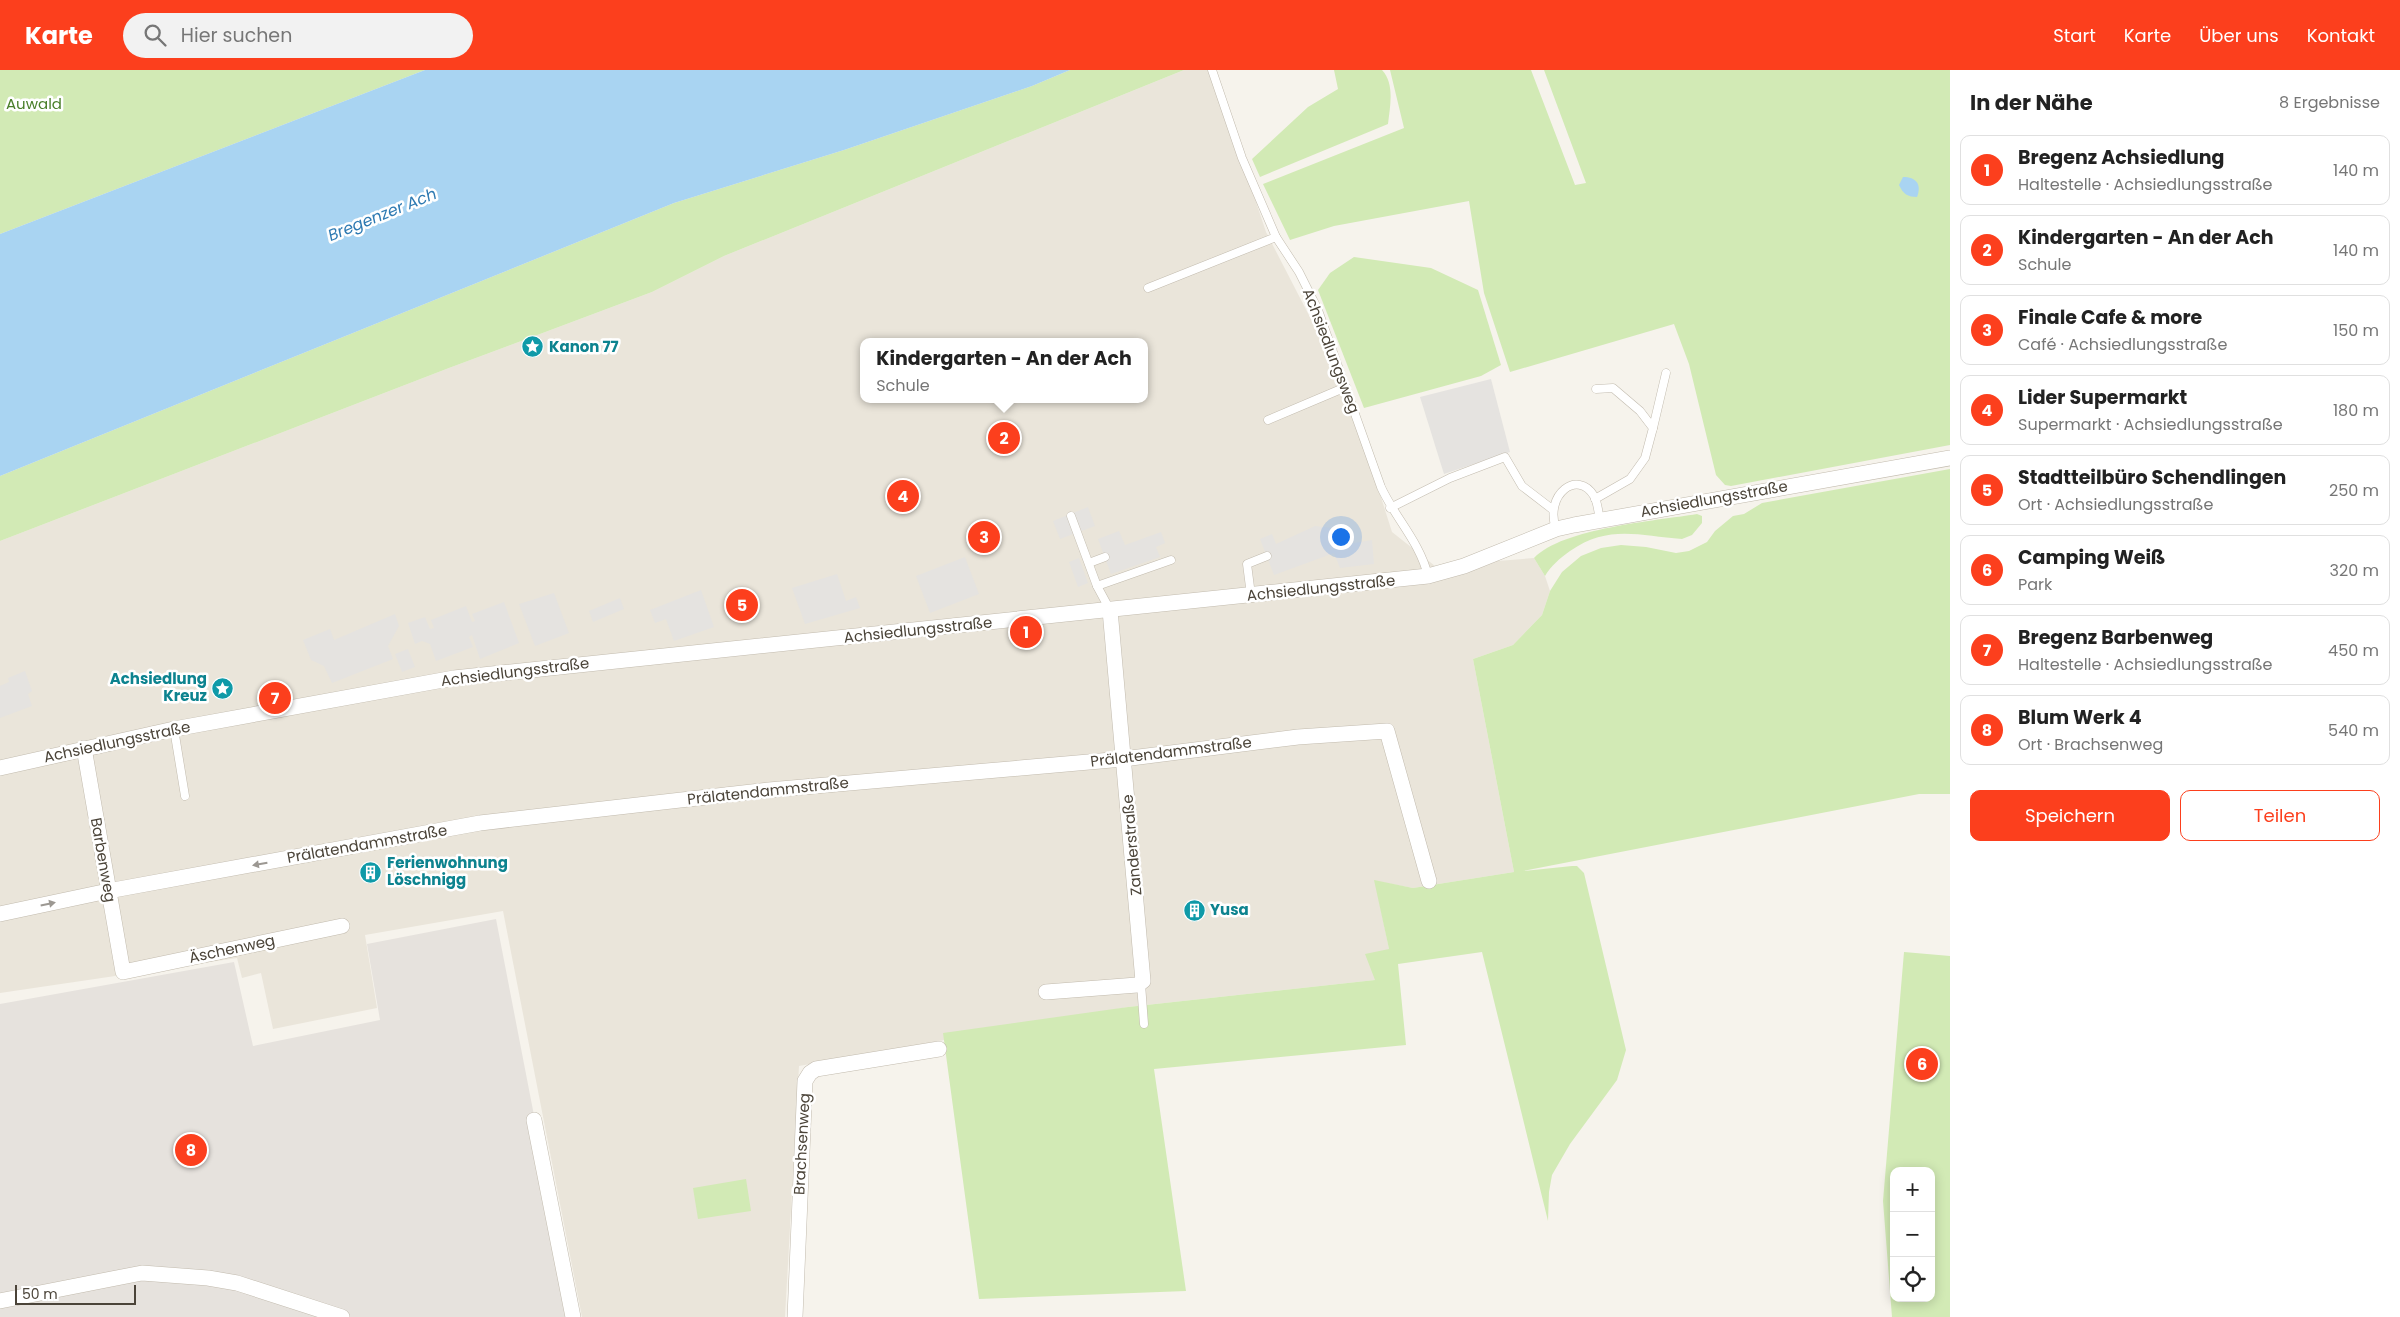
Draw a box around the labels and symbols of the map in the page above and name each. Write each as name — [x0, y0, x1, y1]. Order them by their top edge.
park label: Auwald — [6, 93, 62, 114]
water label: Bregenzer Ach — [324, 182, 440, 247]
street label: Achsiedlungsweg — [1298, 285, 1365, 416]
place icon: Kanon 77 — [521, 335, 545, 359]
place label: Kanon 77 — [549, 336, 619, 357]
pin: 2 — [988, 419, 1020, 457]
street label: Achsiedlungsstraße — [1639, 475, 1789, 522]
pin: 4 — [887, 477, 919, 515]
pin: 3 — [968, 518, 1000, 556]
your location — [1328, 524, 1354, 550]
street label: Achsiedlungsstraße — [1246, 569, 1396, 606]
pin: 5 — [726, 586, 758, 624]
street label: Achsiedlungsstraße — [843, 611, 993, 648]
pin: 1 — [1010, 613, 1042, 651]
street label: Achsiedlungsstraße — [440, 652, 590, 691]
place label: Achsiedlung Kreuz — [110, 668, 207, 706]
place icon: Achsiedlung Kreuz — [211, 676, 235, 700]
pin: 7 — [259, 679, 291, 717]
street label: Achsiedlungsstraße — [42, 716, 192, 767]
street label: Prälatendammstraße — [1089, 731, 1253, 772]
street label: Prälatendammstraße — [686, 772, 850, 809]
street label: Zanderstraße — [1117, 794, 1146, 896]
street label: Barbenweg — [86, 816, 121, 904]
street label: Prälatendammstraße — [285, 819, 449, 868]
place label: Ferienwohnung Löschnigg — [387, 852, 508, 890]
one-way arrow — [251, 860, 267, 868]
building icon: Ferienwohnung Löschnigg — [359, 860, 383, 884]
building icon: Yusa — [1182, 898, 1206, 922]
place label: Yusa — [1210, 899, 1249, 920]
one-way arrow — [40, 900, 55, 908]
street label: Äschenweg — [187, 929, 277, 968]
pin: 6 — [1906, 1045, 1938, 1083]
street label: Brachsenweg — [788, 1092, 815, 1196]
pin: 8 — [175, 1131, 207, 1169]
scale bar — [15, 1282, 136, 1305]

